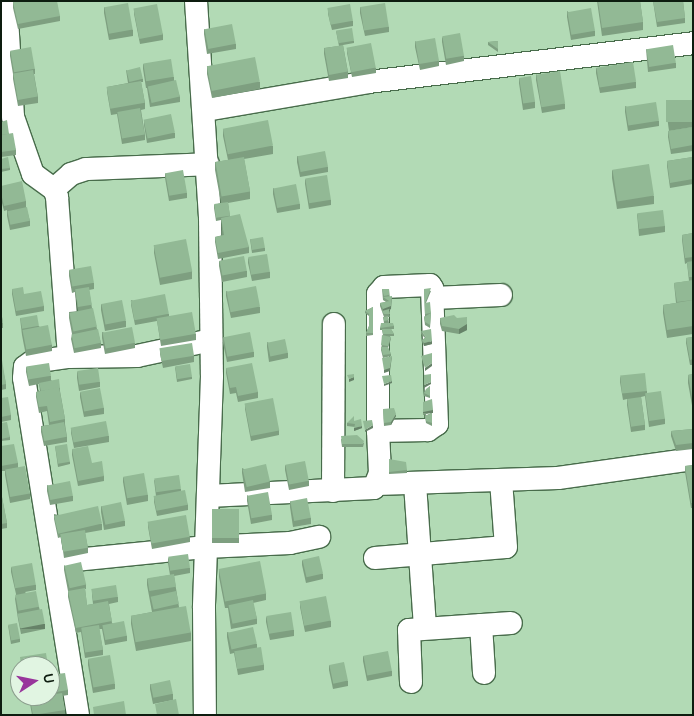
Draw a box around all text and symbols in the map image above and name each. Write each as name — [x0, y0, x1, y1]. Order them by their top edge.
north arrow — [10, 656, 60, 706]
text: U — [39, 672, 59, 685]

